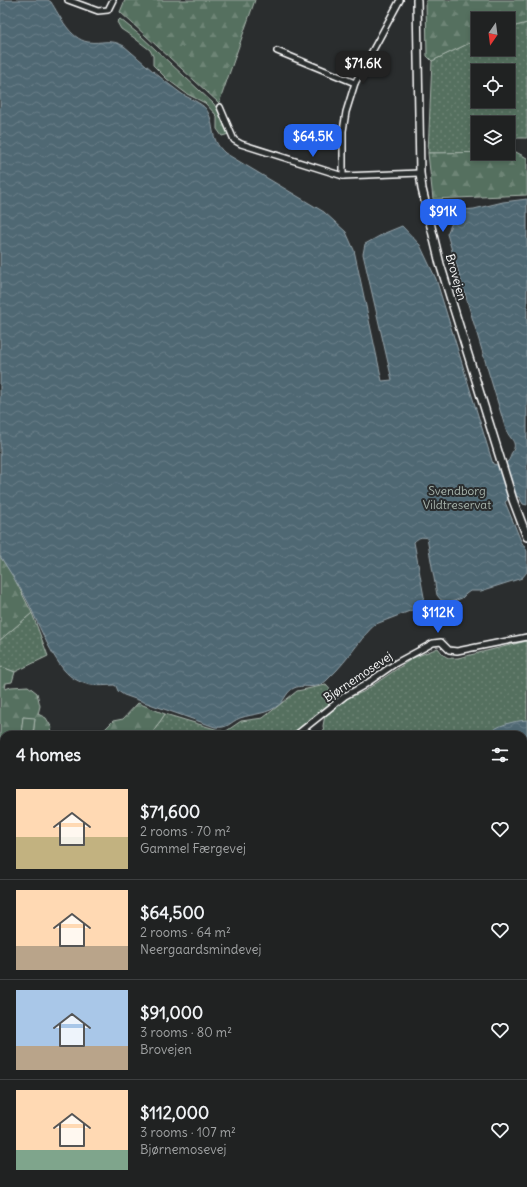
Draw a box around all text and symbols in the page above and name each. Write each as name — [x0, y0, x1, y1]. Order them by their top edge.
north arrow — [471, 12, 515, 56]
map controls — [471, 12, 515, 160]
pin: $71.6K — [330, 51, 396, 85]
text: $71.6K — [345, 55, 381, 72]
button: locate — [471, 64, 515, 108]
button: layers — [471, 116, 515, 160]
pin: $64.5K — [280, 124, 346, 158]
text: $64.5K — [293, 128, 333, 145]
pin: $91K — [419, 199, 467, 233]
text: $91K — [429, 203, 457, 220]
street label: Brovejen — [443, 252, 470, 302]
park label: Svendborg Vildtreservat — [423, 483, 491, 512]
pin: $112K — [410, 600, 466, 634]
text: $112K — [422, 604, 454, 621]
street label: Bjørnemosevej — [320, 648, 395, 705]
text: 4 homes — [16, 744, 81, 766]
icon: filters — [489, 744, 511, 766]
text: $71,600 — [140, 801, 200, 823]
icon: home — [48, 805, 96, 853]
icon: heart — [489, 818, 511, 840]
text: 2 rooms · 70 m² — [140, 823, 231, 840]
text: Gammel Færgevej — [140, 840, 246, 857]
text: $64,500 — [140, 902, 205, 924]
icon: home — [48, 906, 96, 954]
icon: heart — [489, 919, 511, 941]
text: 2 rooms · 64 m² — [140, 924, 231, 941]
text: Neergaardsmindevej — [140, 941, 261, 958]
text: $91,000 — [140, 1002, 203, 1024]
icon: home — [48, 1006, 96, 1054]
icon: heart — [489, 1019, 511, 1041]
text: 3 rooms · 80 m² — [140, 1024, 232, 1041]
text: Brovejen — [140, 1041, 192, 1058]
text: $112,000 — [140, 1102, 209, 1124]
icon: home — [48, 1106, 96, 1154]
icon: heart — [489, 1119, 511, 1141]
text: 3 rooms · 107 m² — [140, 1124, 236, 1141]
text: Bjørnemosevej — [140, 1141, 226, 1158]

